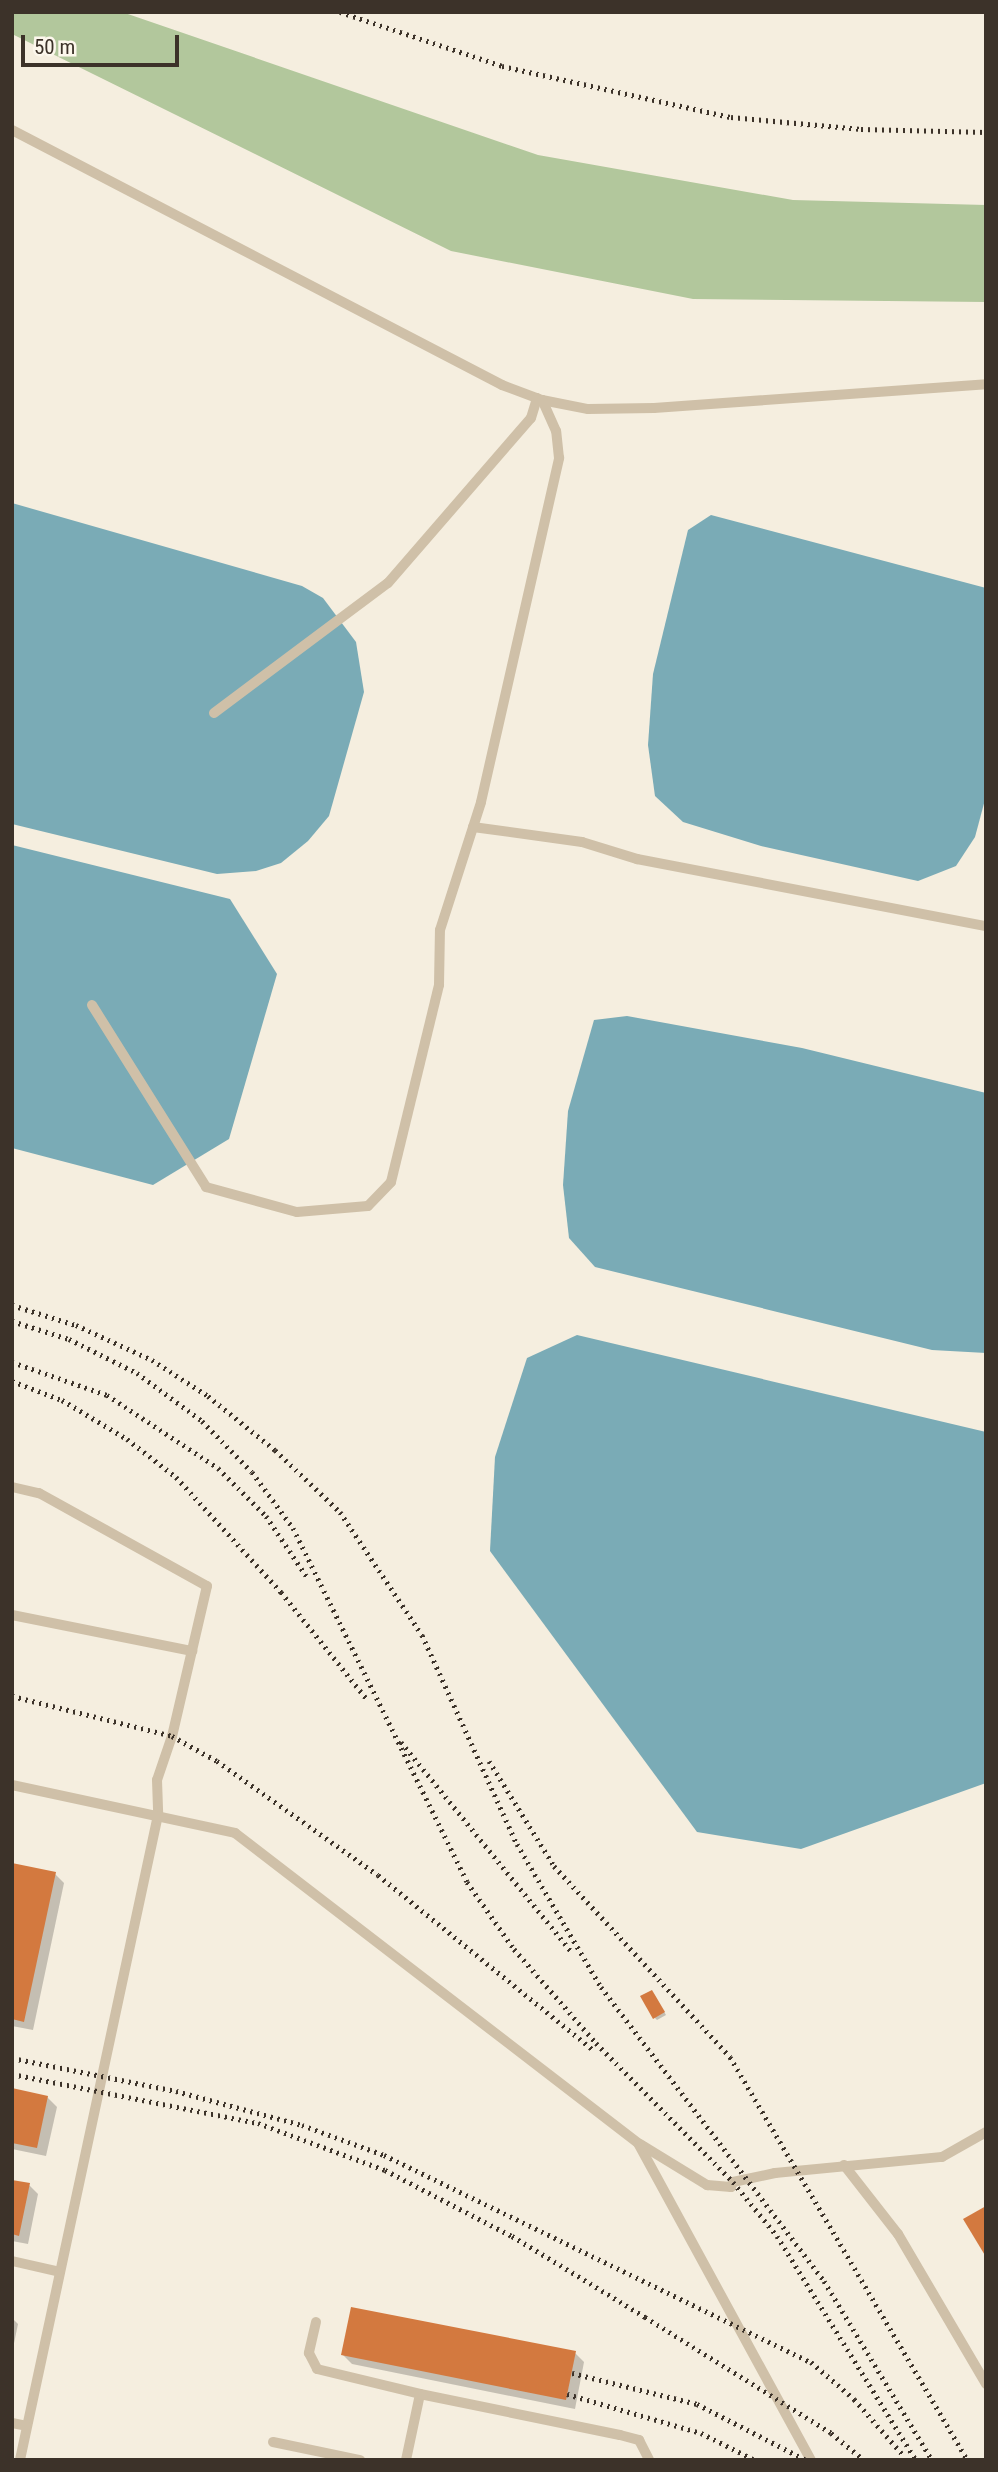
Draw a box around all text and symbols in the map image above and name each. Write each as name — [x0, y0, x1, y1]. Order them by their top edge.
scale bar — [24, 21, 182, 65]
text: 50 m — [34, 35, 75, 59]

